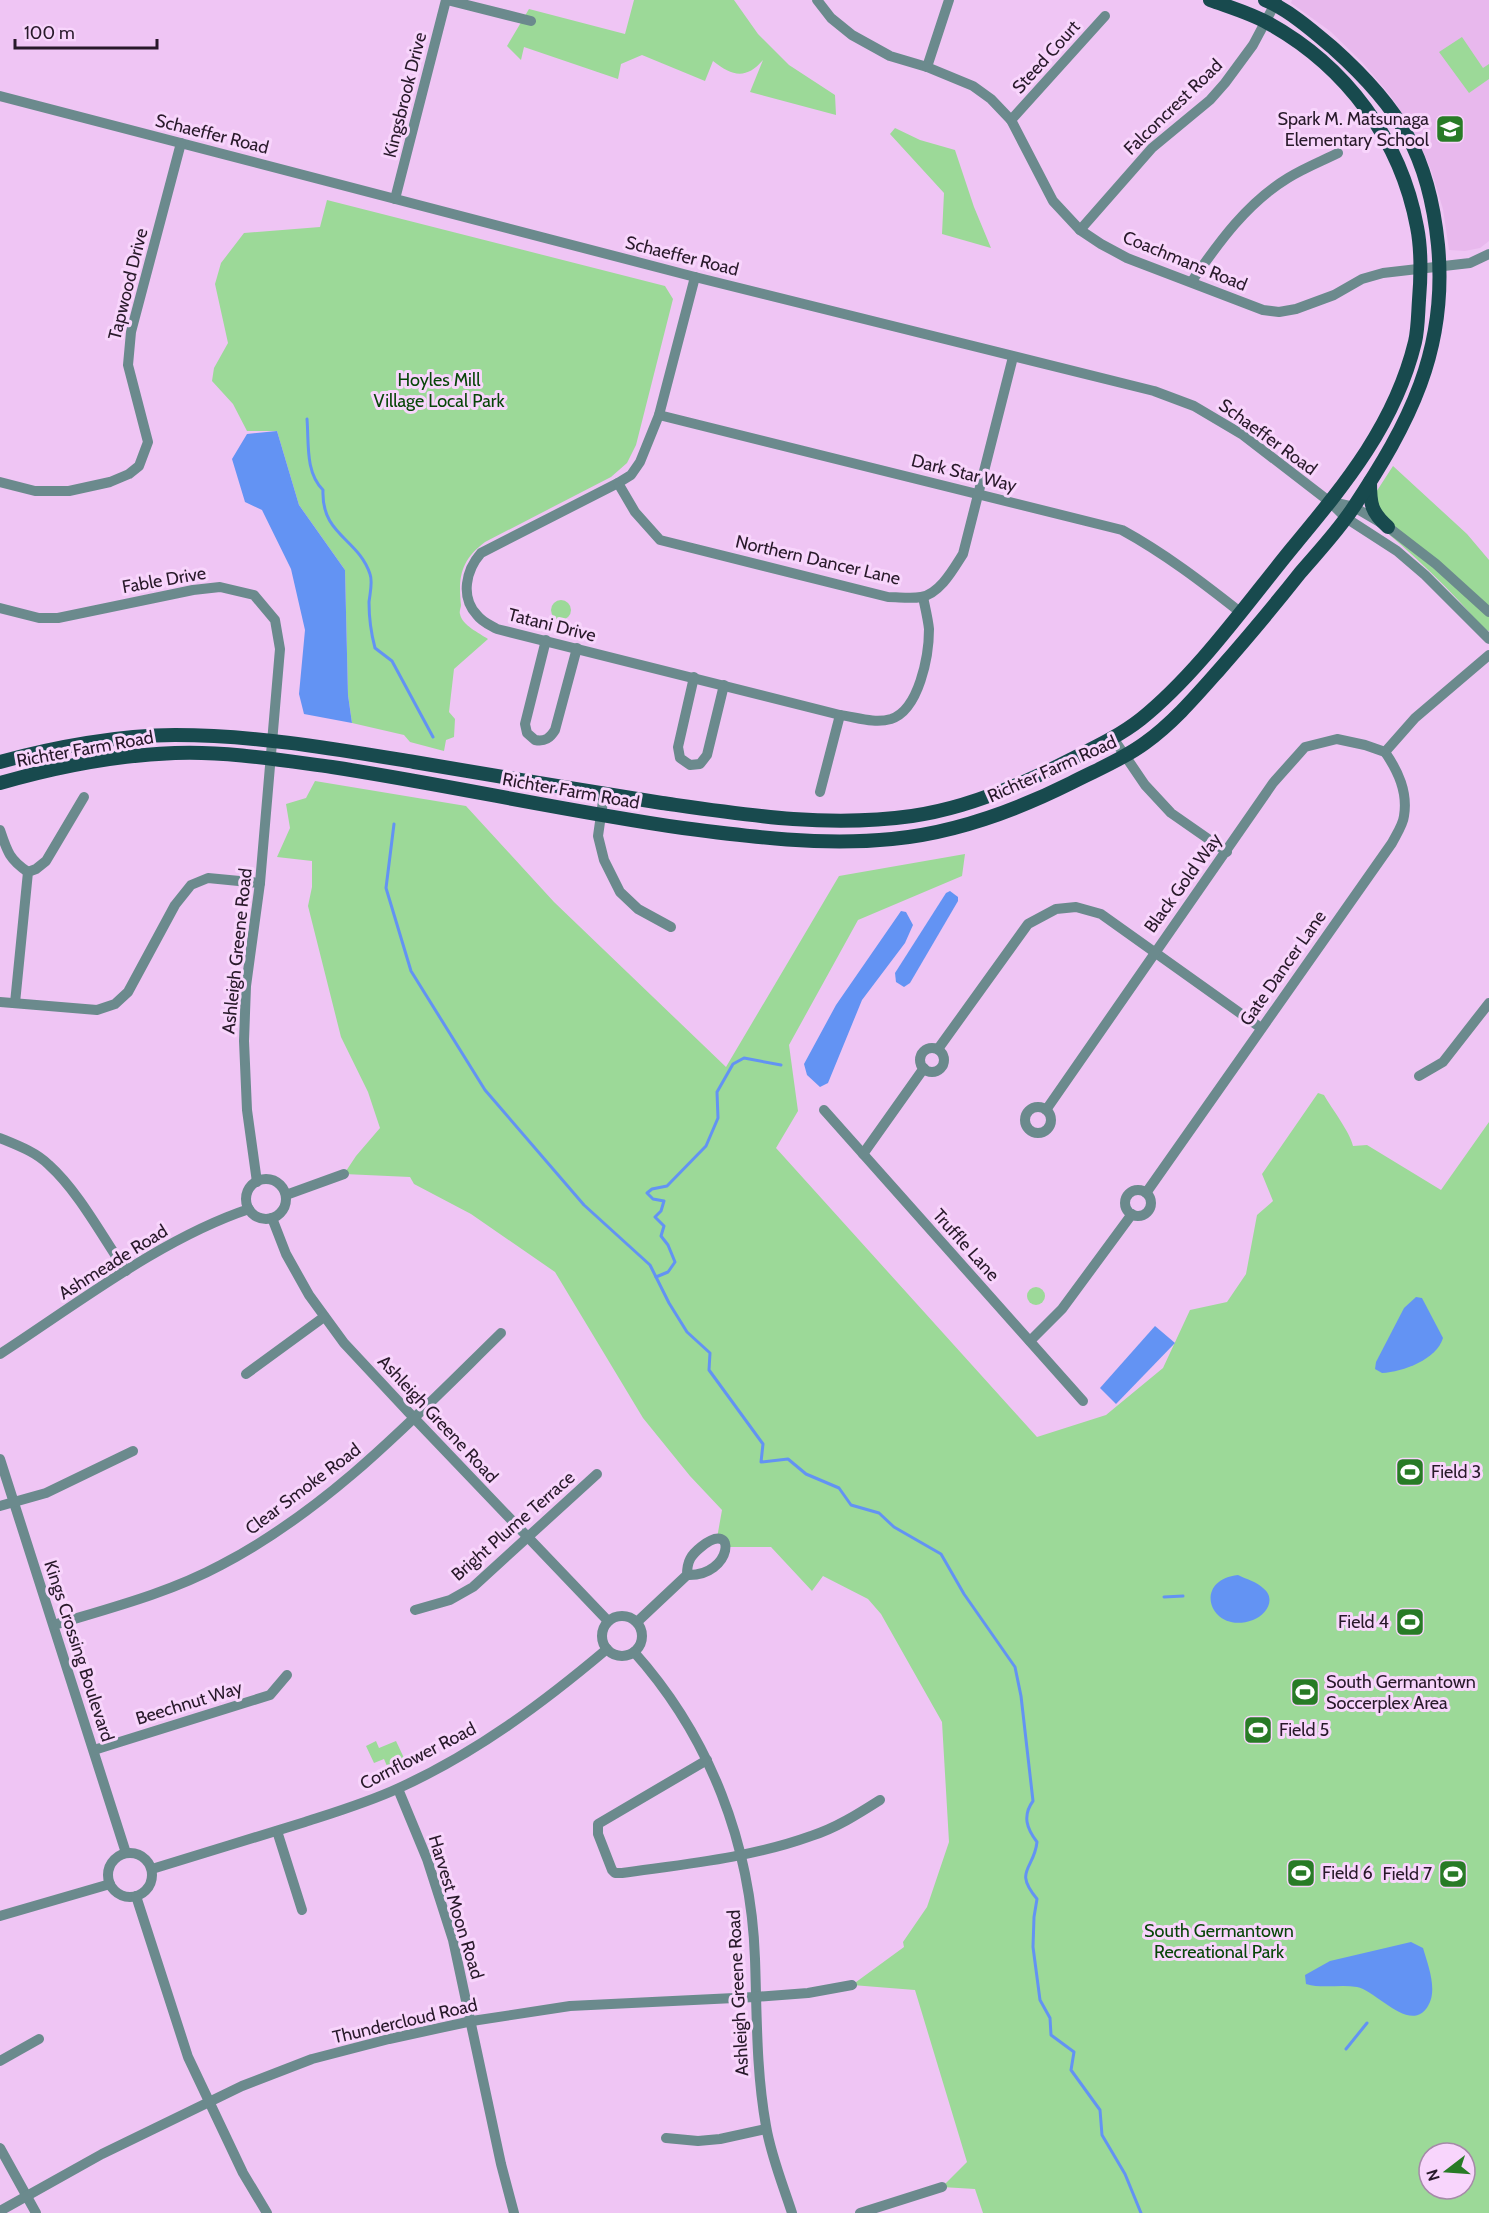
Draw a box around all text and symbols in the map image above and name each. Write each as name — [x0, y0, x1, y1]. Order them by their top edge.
scale bar — [15, 12, 158, 50]
street label: Steed Court — [1008, 16, 1084, 98]
text: 100 m — [24, 22, 75, 44]
street label: Kingsbrook Drive — [379, 30, 431, 160]
street label: Falconcrest Road — [1119, 54, 1227, 160]
place label: Spark M. Matsunaga Elementary School — [1277, 108, 1430, 151]
street label: Schaeffer Road — [153, 109, 271, 159]
school or university icon: Spark M. Matsunaga Elementary School — [1434, 113, 1466, 145]
street label: Tapwood Drive — [104, 226, 152, 342]
street label: Coachmans Road — [1120, 226, 1250, 296]
street label: Schaeffer Road — [623, 231, 741, 281]
park label: Hoyles Mill Village Local Park — [373, 369, 506, 412]
street label: Schaeffer Road — [1215, 394, 1321, 480]
street label: Dark Star Way — [909, 449, 1019, 497]
street label: Northern Dancer Lane — [733, 530, 903, 590]
street label: Fable Drive — [120, 562, 208, 598]
street label: Tatani Drive — [506, 603, 598, 647]
street label: Richter Farm Road — [15, 726, 155, 772]
street label: Richter Farm Road — [984, 731, 1120, 807]
street label: Richter Farm Road — [501, 768, 641, 814]
street label: Black Gold Way — [1140, 829, 1226, 937]
street label: Ashleigh Greene Road — [217, 867, 257, 1035]
street label: Gate Dancer Lane — [1235, 906, 1331, 1030]
street label: Truffle Lane — [928, 1204, 1004, 1286]
street label: Ashmeade Road — [54, 1220, 172, 1304]
street label: Ashleigh Greene Road — [373, 1351, 503, 1487]
street label: Clear Smoke Road — [241, 1438, 365, 1540]
sports icon: Field 3 — [1394, 1456, 1426, 1488]
place label: Field 3 — [1431, 1461, 1481, 1483]
street label: Bright Plume Terrace — [447, 1466, 579, 1586]
street label: Kings Crossing Boulevard — [39, 1558, 119, 1744]
sports icon: Field 4 — [1394, 1606, 1426, 1638]
place label: Field 4 — [1338, 1611, 1389, 1633]
place label: South Germantown Soccerplex Area — [1326, 1671, 1476, 1714]
street label: Beechnut Way — [133, 1676, 245, 1730]
sports icon: South Germantown Soccerplex Area — [1289, 1676, 1321, 1708]
sports icon: Field 5 — [1242, 1714, 1274, 1746]
street label: Cornflower Road — [356, 1717, 480, 1795]
place label: Field 5 — [1279, 1719, 1329, 1741]
street label: Harvest Moon Road — [424, 1832, 488, 1982]
sports icon: Field 6 — [1285, 1857, 1317, 1889]
sports icon: Field 7 — [1437, 1858, 1469, 1890]
place label: Field 6 — [1322, 1862, 1373, 1884]
place label: Field 7 — [1382, 1863, 1432, 1885]
street label: Ashleigh Greene Road — [723, 1909, 753, 2077]
park label: South Germantown Recreational Park — [1144, 1920, 1294, 1963]
street label: Thundercloud Road — [330, 1994, 480, 2048]
north arrow — [1417, 2141, 1477, 2201]
text: N — [1422, 2167, 1444, 2183]

